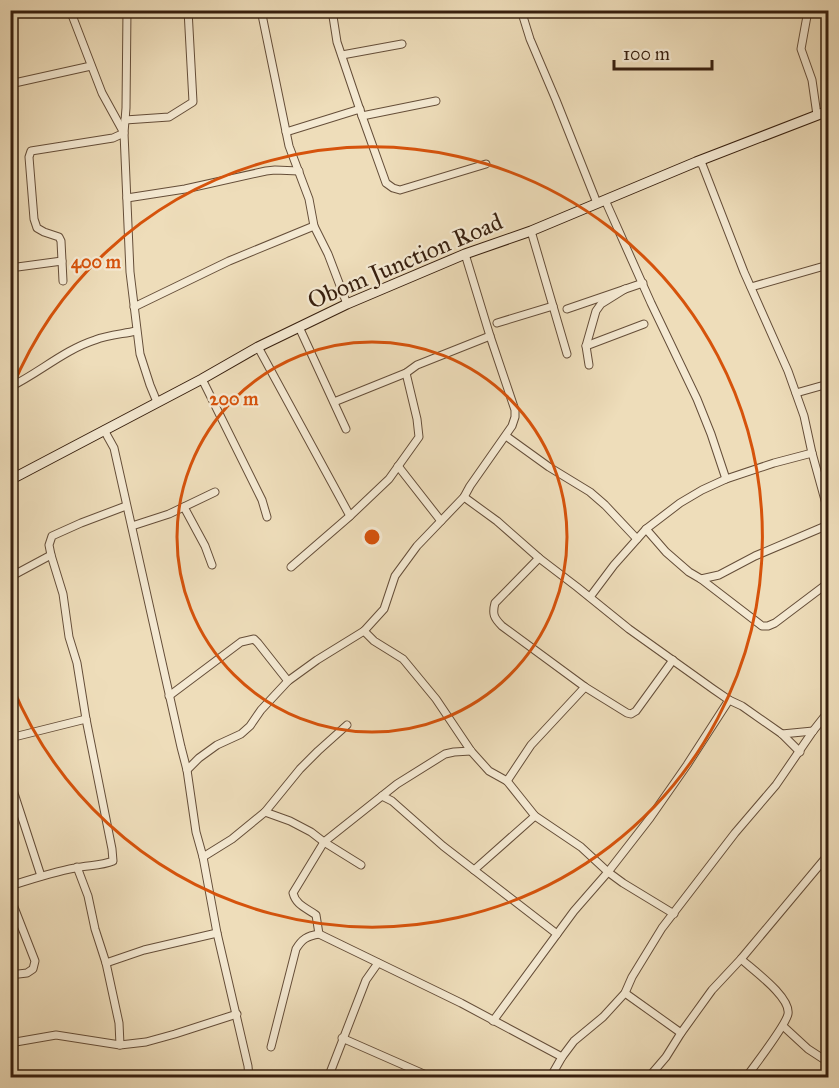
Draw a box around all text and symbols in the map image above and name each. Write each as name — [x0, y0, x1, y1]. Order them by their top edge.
scale bar — [614, 33, 712, 71]
text: 100 m — [623, 43, 670, 65]
street label: Obom Junction Road — [303, 206, 507, 316]
text: 400 m — [71, 251, 122, 274]
text: 200 m — [210, 388, 259, 410]
centre of rings — [362, 527, 382, 547]

